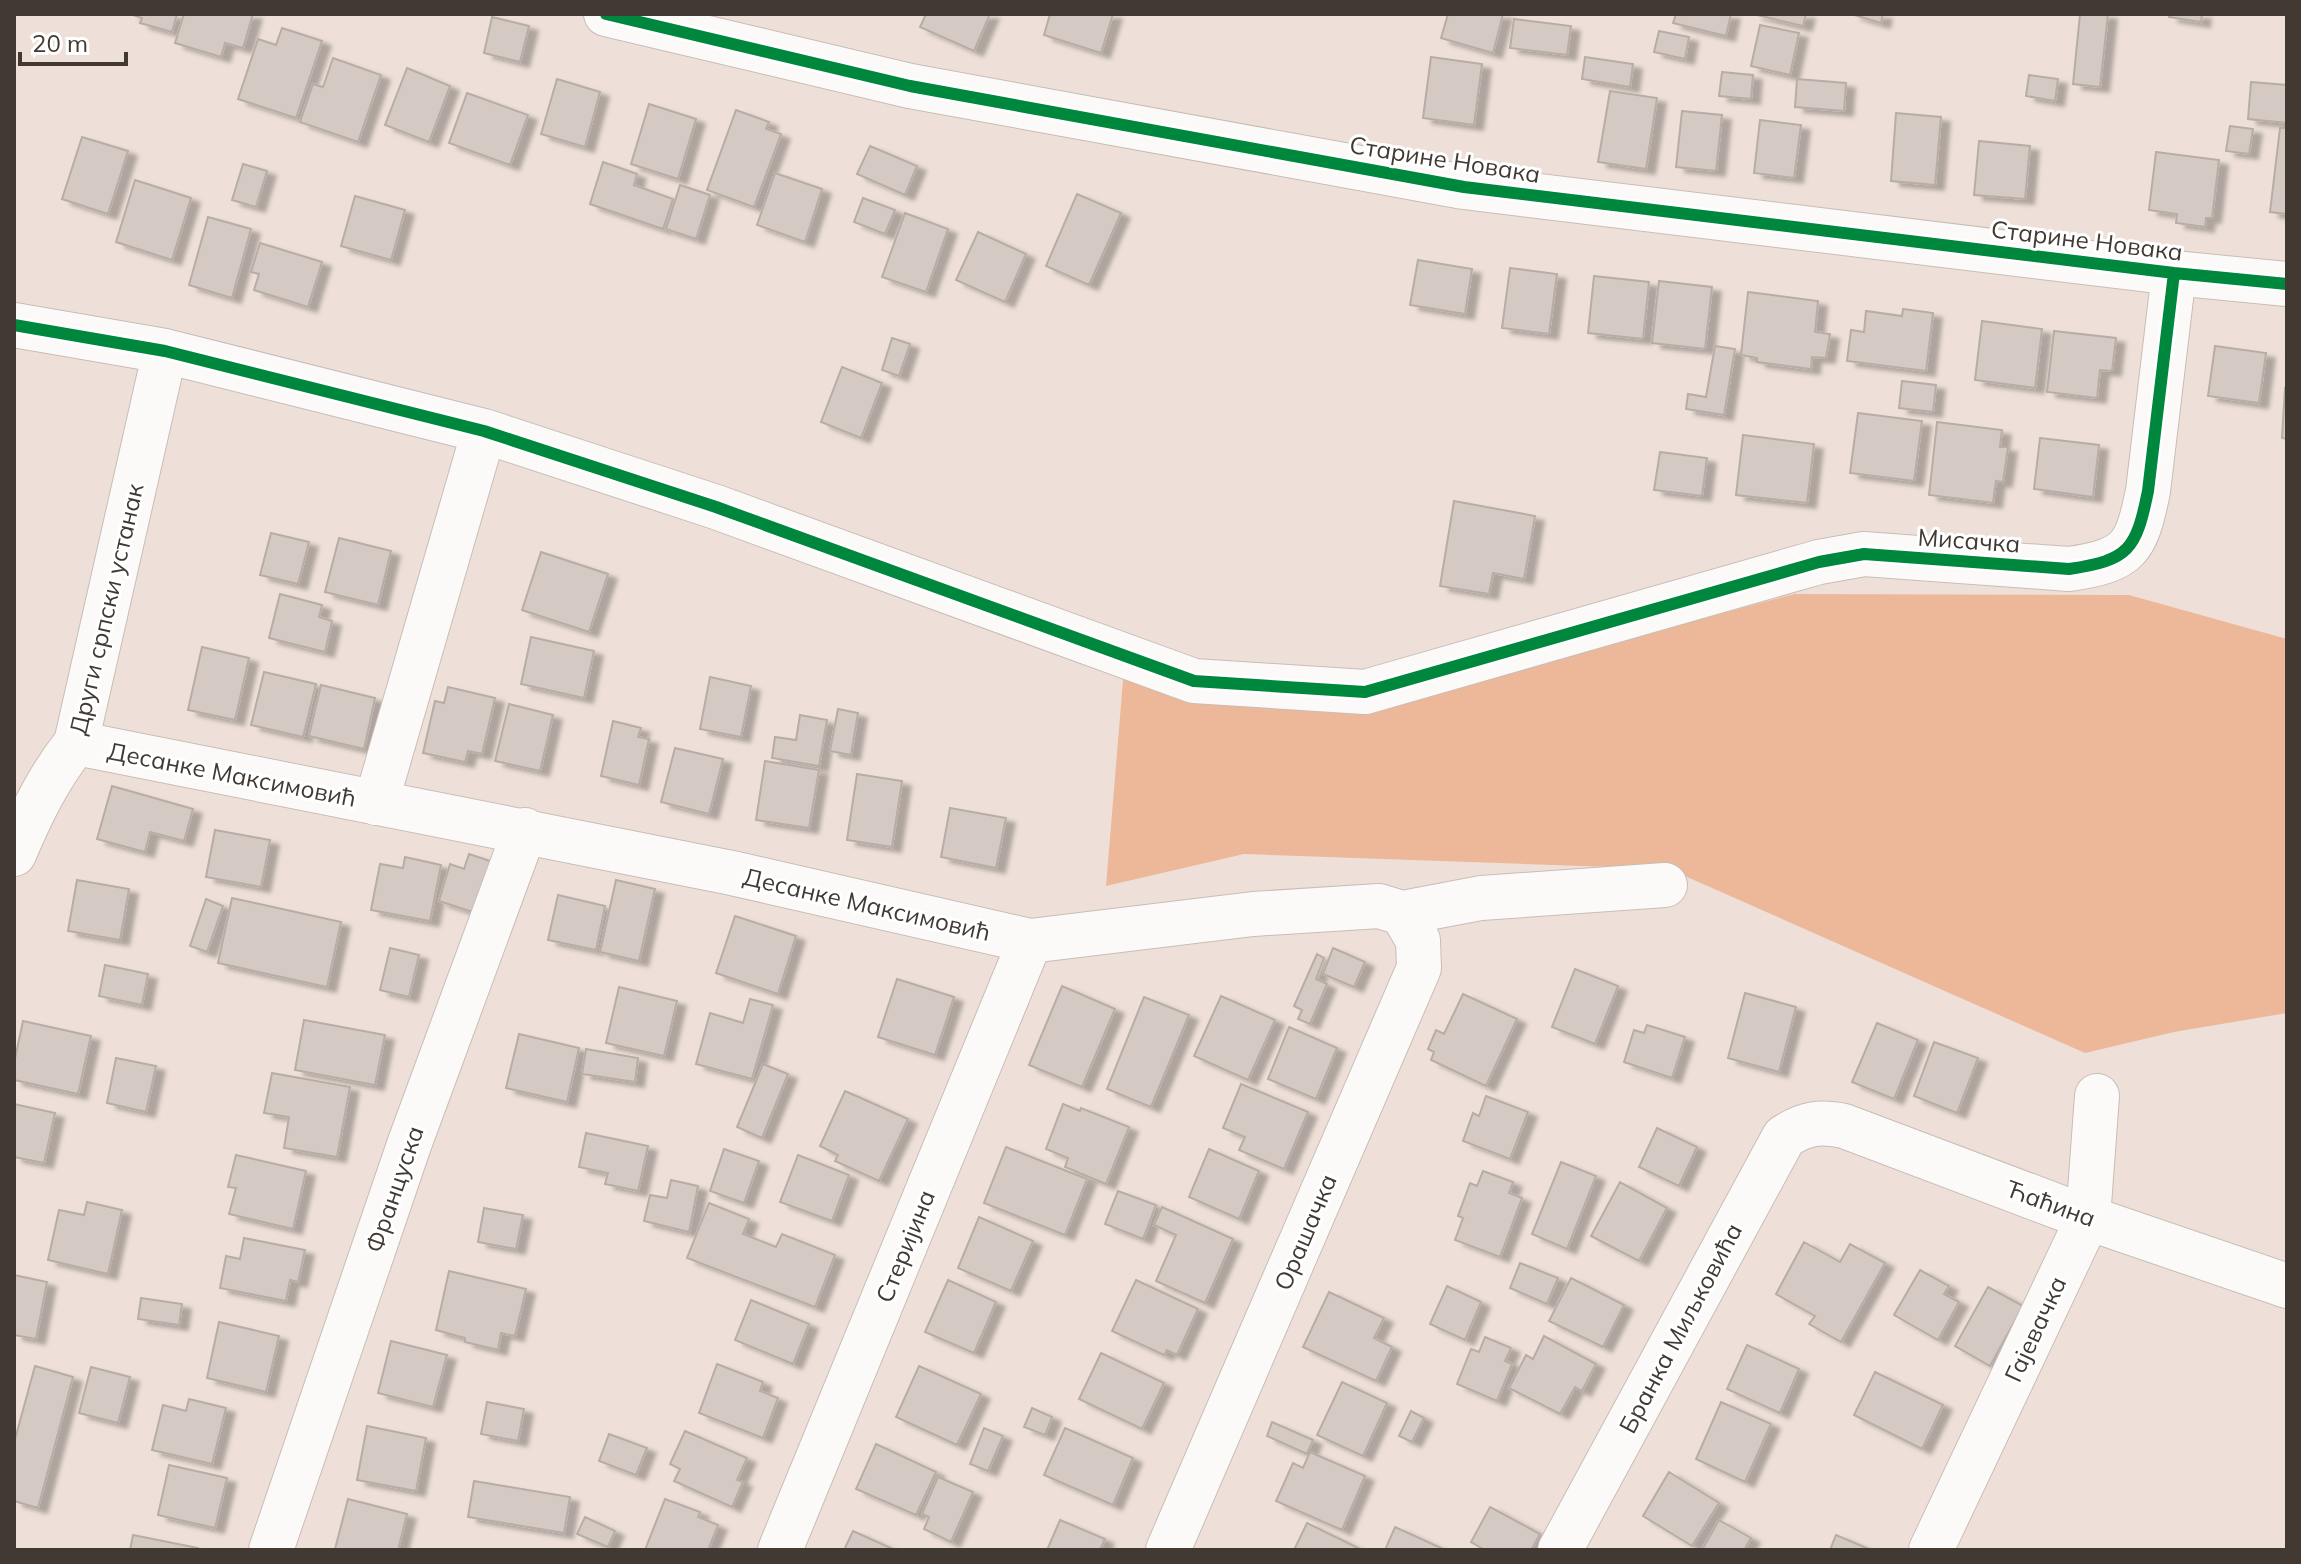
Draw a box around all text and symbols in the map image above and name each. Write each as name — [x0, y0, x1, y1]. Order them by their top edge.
scale bar — [20, 16, 126, 66]
text: 20 m — [32, 28, 88, 58]
street label: Старине Новака — [1347, 129, 1543, 189]
street label: Старине Новака — [1990, 213, 2184, 267]
street label: Други српски устанак — [62, 480, 150, 738]
street label: Мисачка — [1917, 521, 2021, 559]
street label: Десанке Максимовић — [105, 735, 359, 813]
street label: Десанке Максимовић — [740, 861, 994, 947]
street label: Француска — [358, 1122, 430, 1256]
street label: Орашачка — [1267, 1169, 1343, 1295]
street label: Ћаћина — [2002, 1173, 2100, 1233]
street label: Стеријина — [869, 1185, 941, 1307]
street label: Бранка Миљковића — [1612, 1218, 1748, 1438]
street label: Гајевачка — [1998, 1271, 2072, 1387]

